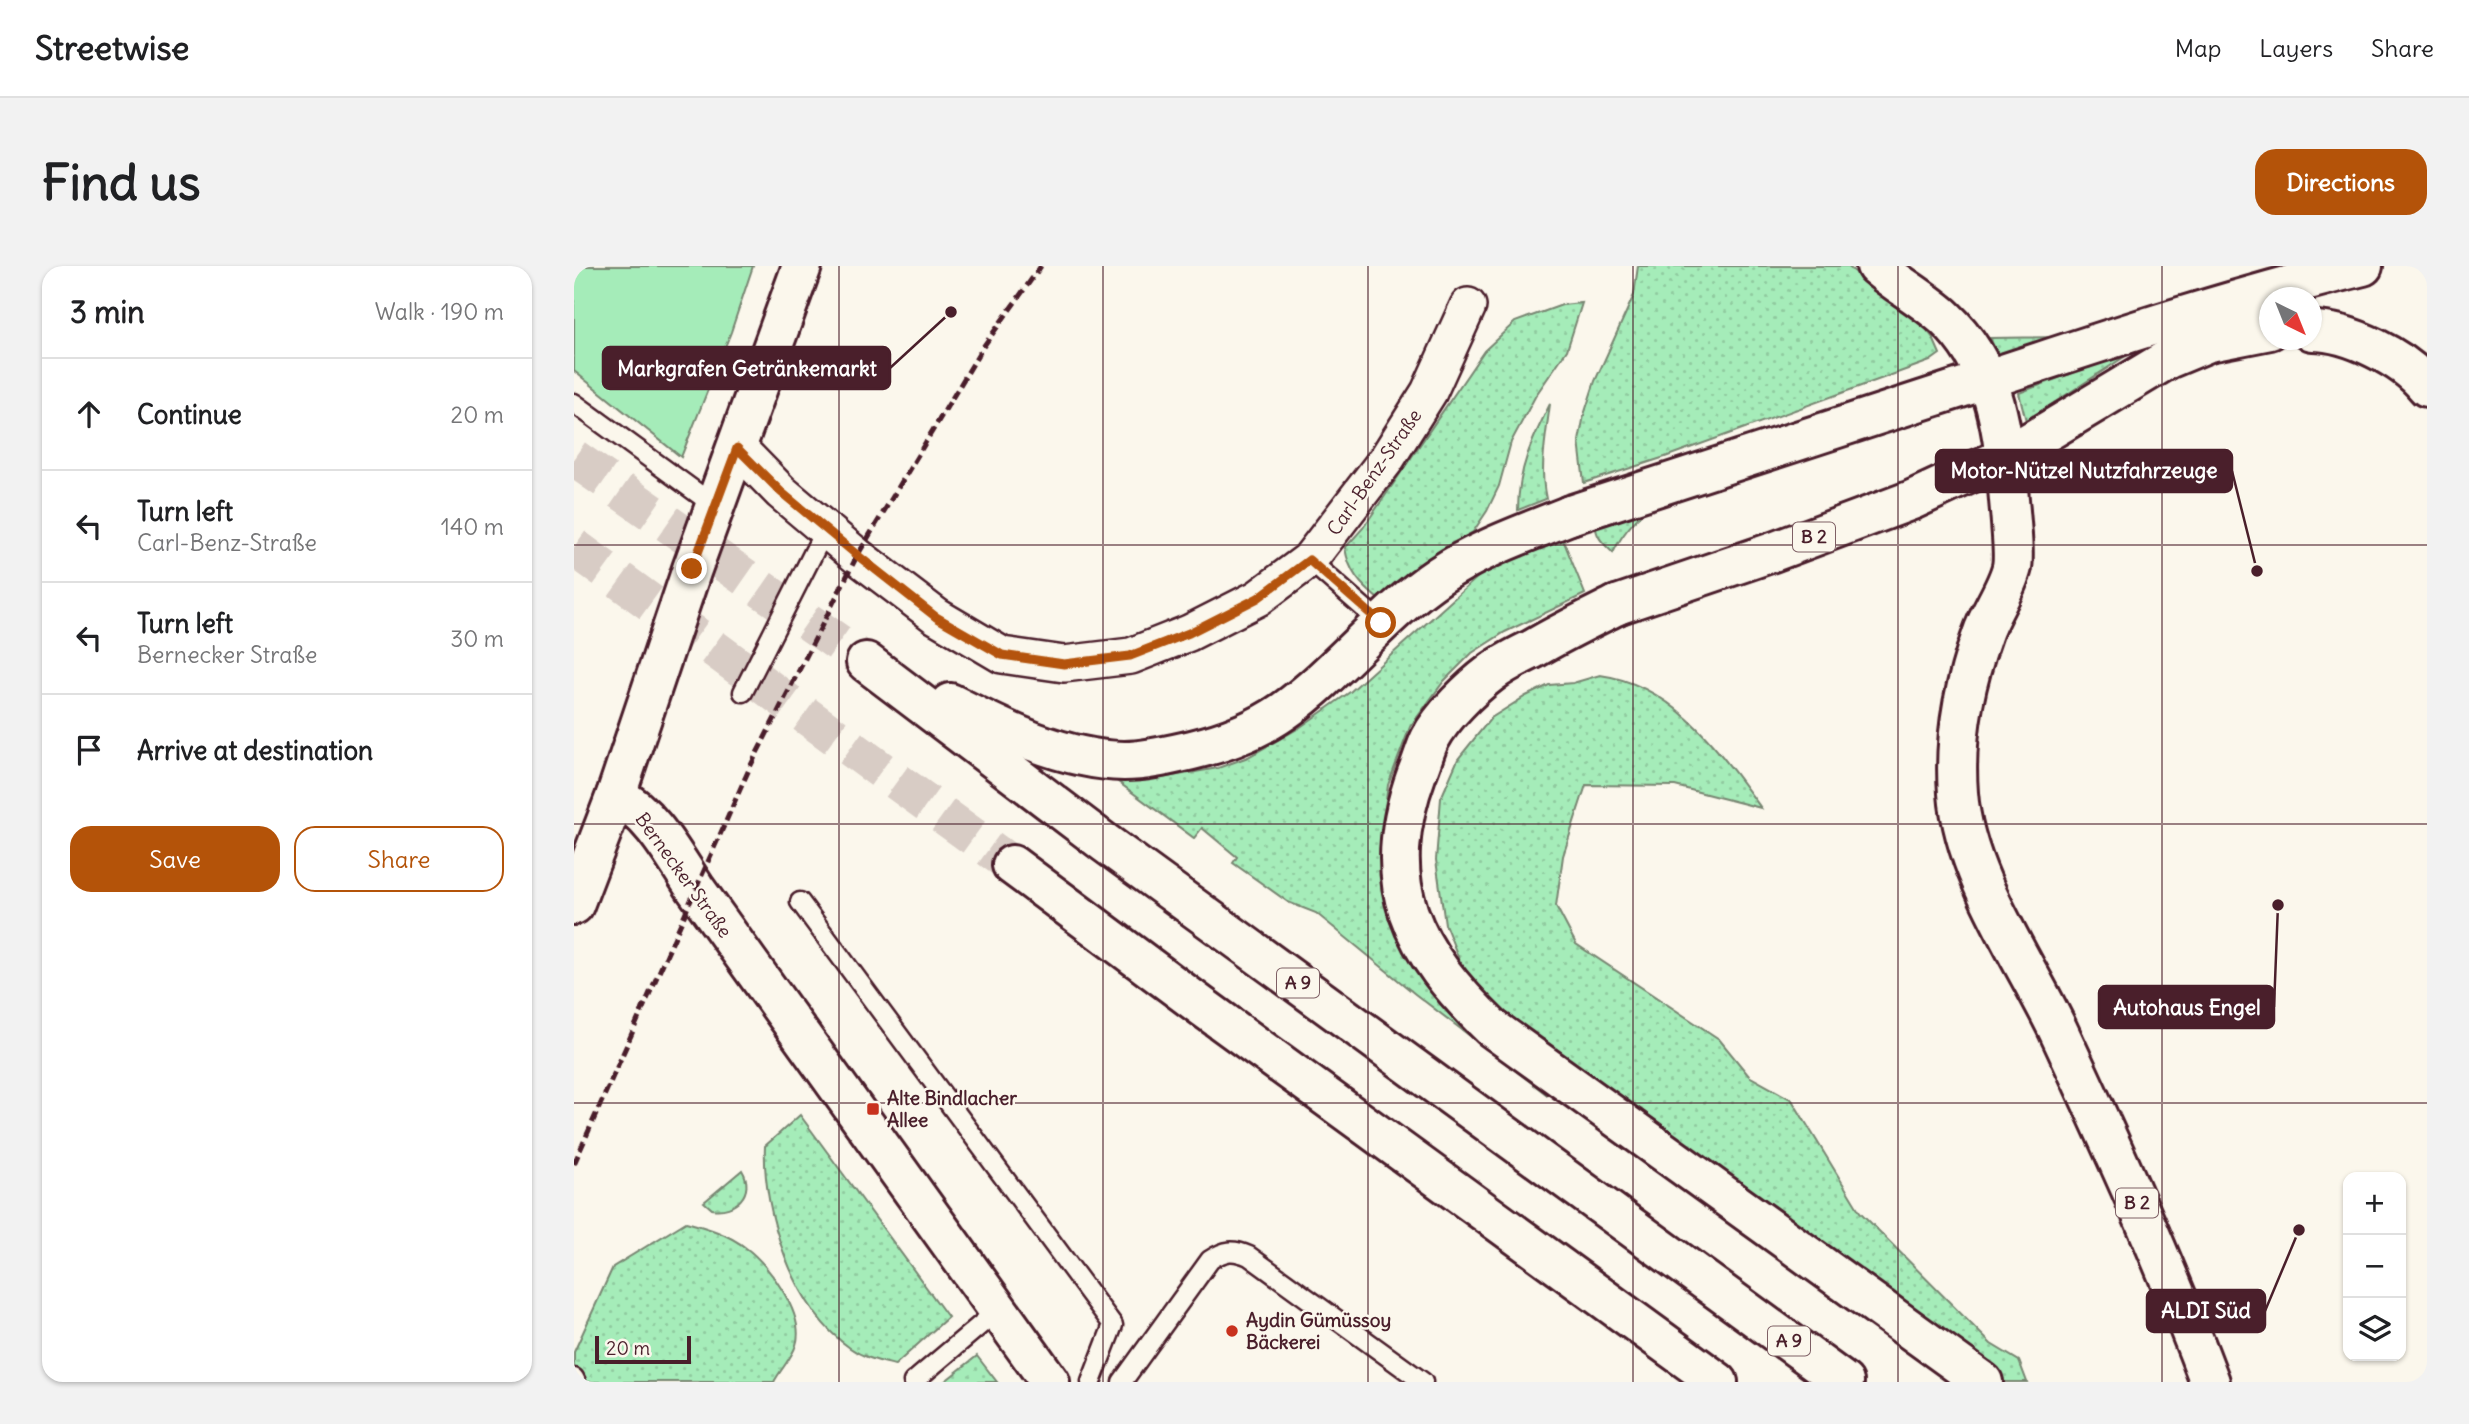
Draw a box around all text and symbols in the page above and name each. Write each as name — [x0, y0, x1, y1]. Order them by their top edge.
text: Streetwise — [35, 27, 189, 69]
text: Map — [2175, 33, 2221, 63]
text: Layers — [2259, 33, 2333, 63]
text: Share — [2371, 33, 2434, 63]
button: Directions — [2255, 149, 2427, 215]
text: Find us — [42, 152, 200, 213]
north arrow — [2259, 287, 2322, 350]
text: 3 min — [70, 293, 145, 331]
text: Walk · 190 m — [375, 297, 504, 326]
callout: Markgrafen Getränkemarkt — [603, 347, 890, 389]
text: Markgrafen Getränkemarkt — [617, 355, 878, 382]
icon: ahead — [70, 395, 108, 433]
text: Continue — [137, 398, 242, 431]
text: 20 m — [451, 400, 504, 429]
street label: Carl-Benz-Straße — [1322, 404, 1426, 540]
callout: Motor-Nützel Nutzfahrzeuge — [1936, 450, 2232, 492]
text: Motor-Nützel Nutzfahrzeuge — [1950, 457, 2218, 484]
text: Turn left — [137, 495, 233, 528]
icon: left — [70, 507, 108, 545]
text: 140 m — [441, 512, 504, 541]
road number: B 2 — [1793, 522, 1835, 552]
text: Carl-Benz-Straße — [137, 528, 317, 557]
route end — [676, 553, 707, 584]
text: Turn left — [137, 607, 233, 640]
route start — [1365, 607, 1396, 638]
icon: left — [70, 619, 108, 657]
text: 30 m — [450, 624, 504, 653]
text: Bernecker Straße — [137, 640, 317, 669]
icon: arrive — [70, 731, 108, 769]
text: Arrive at destination — [137, 734, 373, 767]
street label: Bernecker Straße — [630, 808, 738, 942]
button: Save — [70, 826, 280, 892]
button: Share — [294, 826, 504, 892]
road number: A 9 — [1277, 968, 1319, 998]
callout: Autohaus Engel — [2099, 986, 2274, 1028]
text: Autohaus Engel — [2113, 994, 2261, 1021]
place label: Alte Bindlacher Allee — [887, 1086, 1017, 1132]
marker: Alte Bindlacher Allee — [865, 1101, 881, 1117]
map controls — [2343, 1172, 2406, 1361]
button: + — [2343, 1172, 2406, 1235]
road number: B 2 — [2116, 1188, 2158, 1218]
button: − — [2343, 1235, 2406, 1298]
callout: ALDI Süd — [2147, 1290, 2265, 1332]
text: ALDI Süd — [2161, 1297, 2252, 1324]
button: layers — [2343, 1298, 2406, 1361]
place label: Aydin Gümüssoy Bäckerei — [1246, 1308, 1391, 1354]
marker: Aydin Gümüssoy Bäckerei — [1224, 1323, 1240, 1339]
road number: A 9 — [1768, 1326, 1810, 1356]
scale bar — [595, 1333, 691, 1365]
text: 20 m — [606, 1336, 650, 1360]

